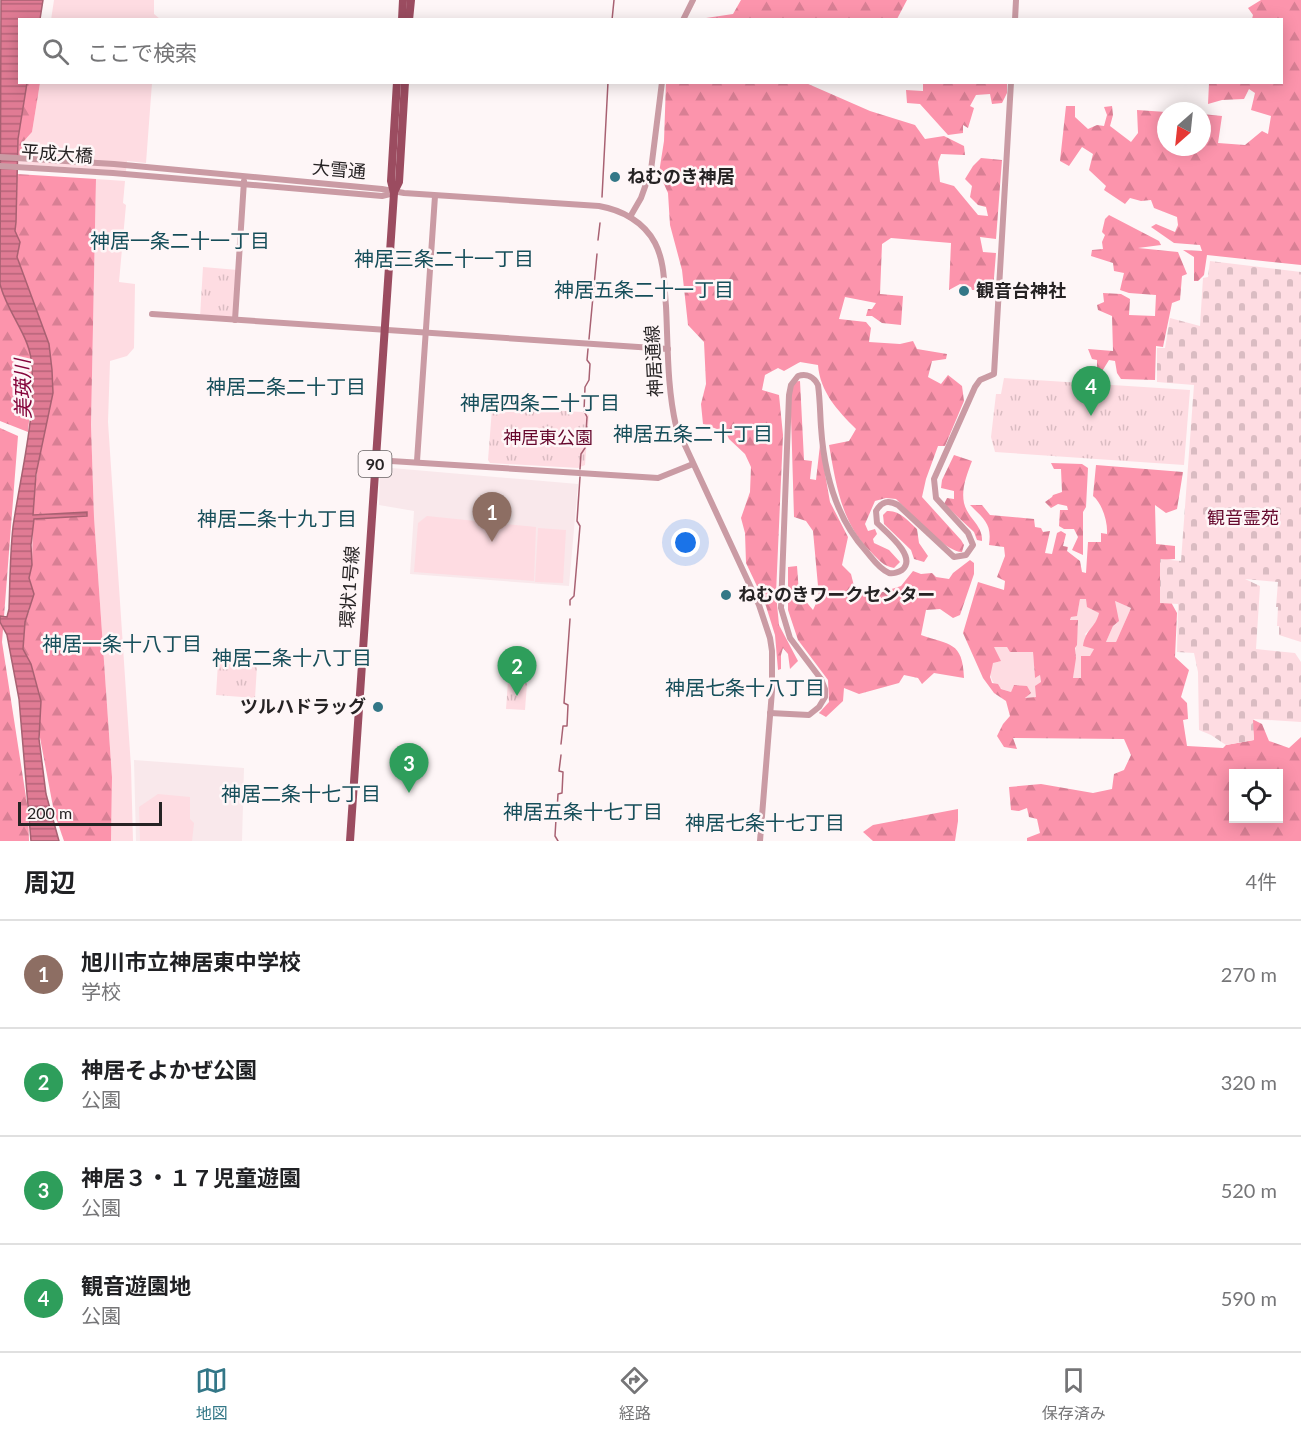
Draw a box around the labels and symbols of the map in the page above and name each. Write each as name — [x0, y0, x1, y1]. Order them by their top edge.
north arrow — [1157, 102, 1211, 156]
street label: 平成大橋 — [20, 140, 94, 166]
street label: 大雪通 — [311, 156, 367, 182]
place label: ねむのき神居 — [627, 165, 734, 187]
marker: ねむのき神居 — [608, 170, 622, 184]
district label: 神居一条二十一丁目 — [90, 228, 270, 252]
district label: 神居三条二十一丁目 — [354, 246, 534, 270]
district label: 神居五条二十一丁目 — [554, 277, 734, 301]
place label: 観音台神社 — [976, 279, 1066, 301]
marker: 観音台神社 — [957, 284, 971, 298]
street label: 神居通線 — [640, 325, 666, 398]
water label: 美瑛川 — [9, 357, 35, 419]
pin: 4 — [1072, 366, 1110, 416]
district label: 神居二条二十丁目 — [206, 374, 366, 398]
district label: 神居四条二十丁目 — [460, 390, 620, 414]
district label: 神居五条二十丁目 — [613, 421, 773, 445]
park label: 神居東公園 — [503, 426, 593, 448]
road number: 90 — [358, 451, 392, 477]
pin: 1 — [472, 492, 512, 542]
district label: 神居二条十九丁目 — [197, 506, 357, 530]
park label: 観音霊苑 — [1207, 506, 1279, 528]
your location — [671, 528, 700, 557]
street label: 環状1号線 — [335, 545, 363, 629]
place label: ねむのきワークセンター — [738, 583, 935, 605]
marker: ねむのきワークセンター — [719, 588, 733, 602]
district label: 神居一条十八丁目 — [42, 631, 202, 655]
district label: 神居二条十八丁目 — [212, 645, 372, 669]
pin: 2 — [498, 646, 536, 696]
district label: 神居七条十八丁目 — [665, 675, 825, 699]
place label: ツルハドラッグ — [240, 695, 366, 717]
marker: ツルハドラッグ — [371, 700, 385, 714]
pin: 3 — [390, 744, 428, 793]
district label: 神居二条十七丁目 — [221, 781, 381, 805]
scale bar — [18, 799, 162, 826]
district label: 神居五条十七丁目 — [503, 799, 663, 823]
district label: 神居七条十七丁目 — [685, 810, 845, 834]

